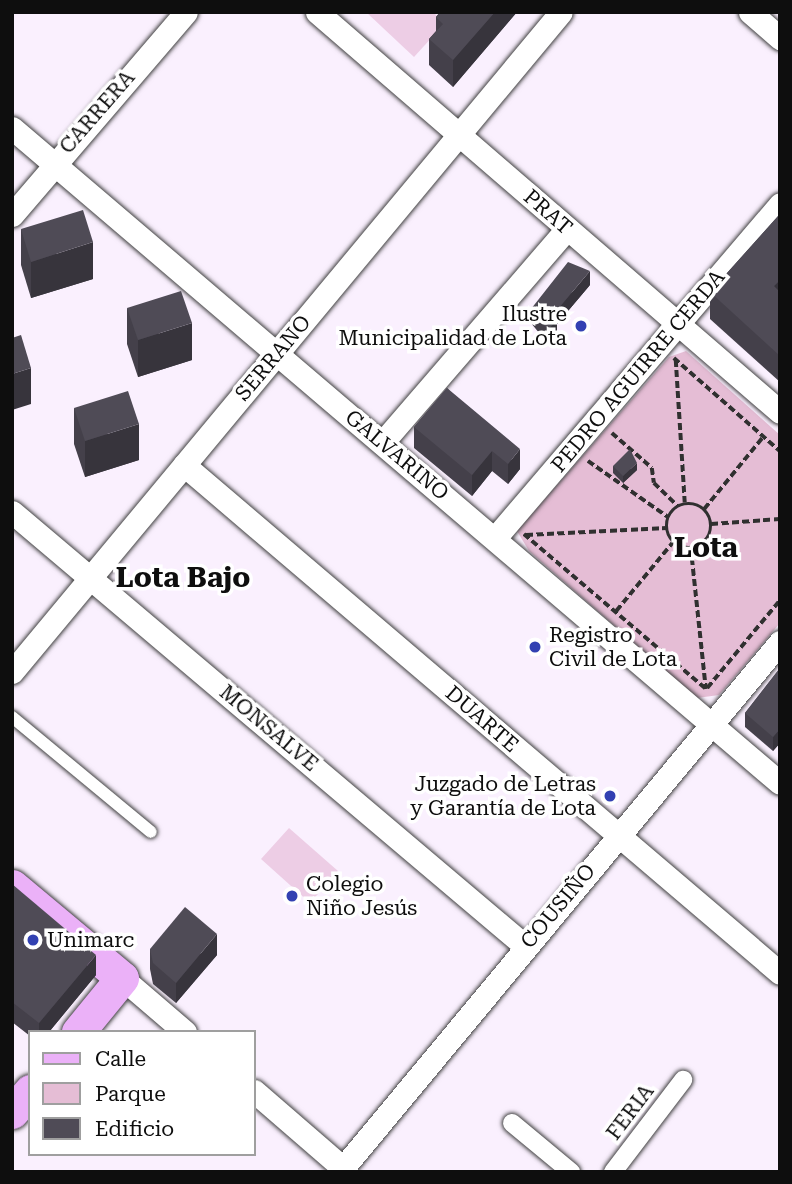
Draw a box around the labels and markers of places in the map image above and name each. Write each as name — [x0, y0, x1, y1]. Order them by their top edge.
place label: Ilustre Municipalidad de Lota — [338, 301, 567, 351]
marker: Ilustre Municipalidad de Lota — [573, 318, 589, 334]
place label: Registro Civil de Lota — [549, 622, 677, 672]
marker: Registro Civil de Lota — [527, 639, 543, 655]
place label: Juzgado de Letras y Garantía de Lota — [410, 771, 596, 821]
marker: Juzgado de Letras y Garantía de Lota — [602, 788, 618, 804]
place label: Colegio Niño Jesús — [306, 871, 417, 921]
marker: Colegio Niño Jesús — [284, 888, 300, 904]
place label: Unimarc — [47, 927, 134, 953]
marker: Unimarc — [25, 932, 41, 948]

